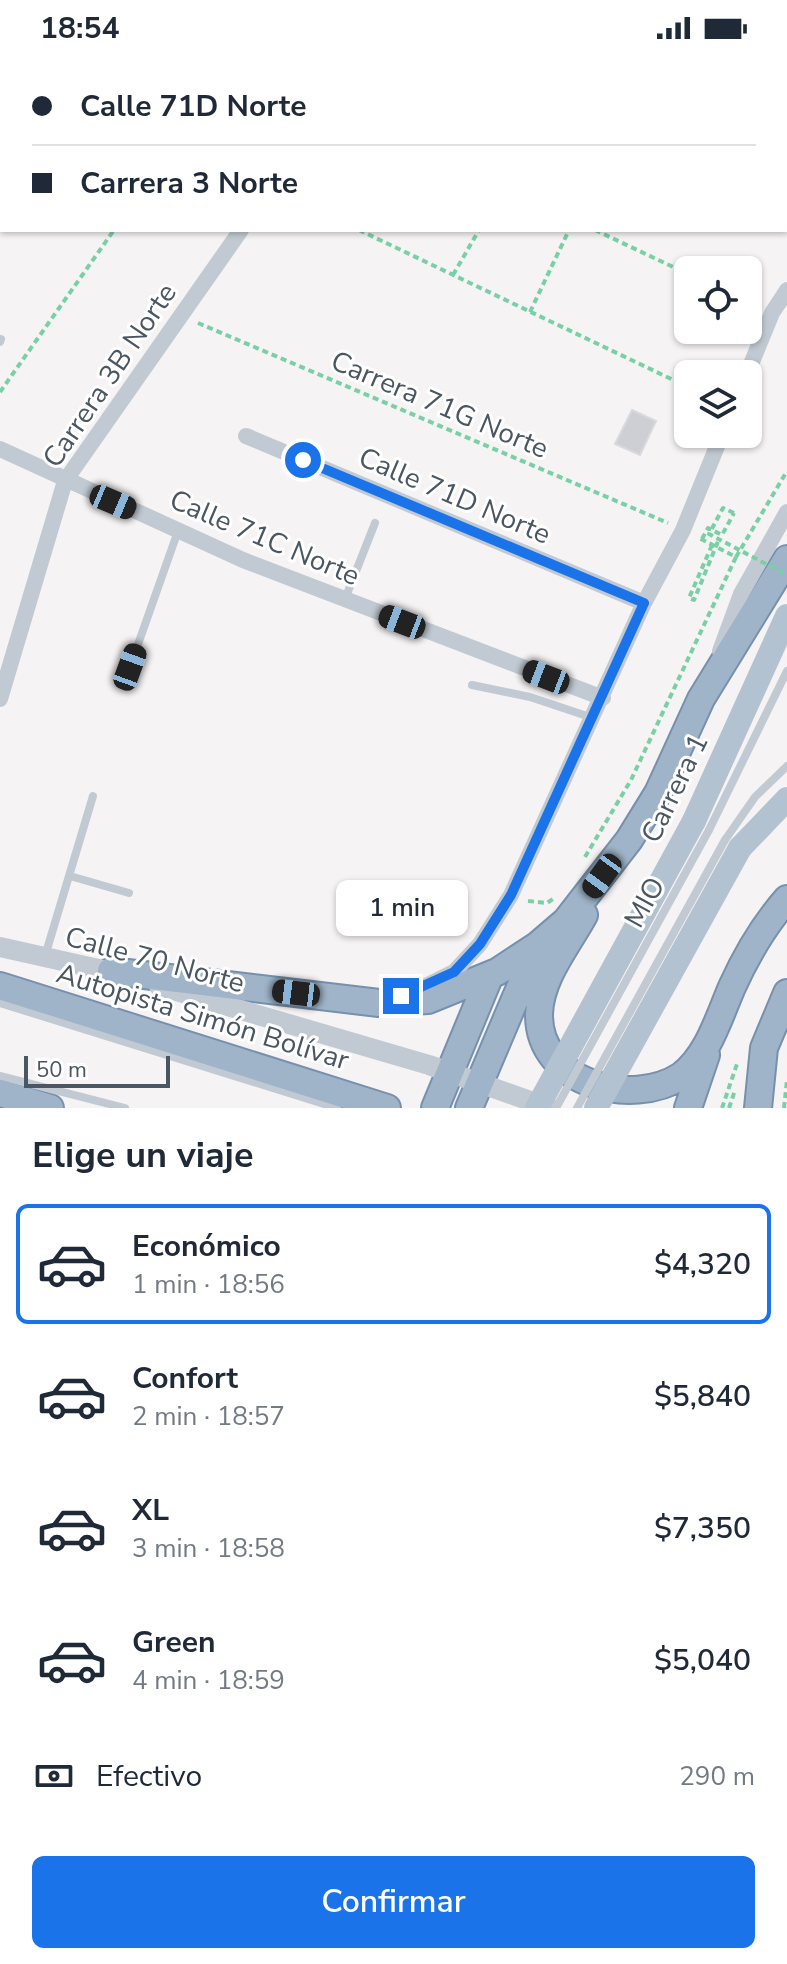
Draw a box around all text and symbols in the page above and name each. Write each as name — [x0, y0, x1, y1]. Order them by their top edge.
text: 18:54 — [40, 8, 119, 49]
text: Calle 71D Norte — [80, 86, 307, 127]
text: Carrera 3 Norte — [80, 163, 298, 204]
map controls — [674, 256, 762, 448]
button: locate — [674, 256, 762, 344]
street label: Carrera 3B Norte — [34, 276, 186, 475]
street label: Carrera 71G Norte — [325, 342, 554, 468]
button: layers — [674, 360, 762, 448]
street label: Calle 71D Norte — [353, 438, 556, 553]
route start — [285, 442, 321, 478]
street label: Calle 71C Norte — [164, 481, 365, 595]
car — [86, 482, 140, 522]
car — [375, 602, 429, 642]
car — [111, 640, 149, 694]
car — [519, 657, 573, 697]
street label: Carrera 1 — [632, 728, 718, 849]
car — [578, 850, 626, 902]
street label: MIO — [616, 870, 674, 935]
callout: 1 min — [335, 880, 467, 936]
text: 1 min — [369, 890, 435, 925]
street label: Calle 70 Norte — [61, 918, 249, 1002]
street label: Autopista Simón Bolívar — [52, 954, 354, 1080]
car — [271, 978, 321, 1008]
route end — [383, 978, 419, 1014]
scale bar — [24, 1052, 170, 1088]
text: 50 m — [36, 1055, 87, 1085]
text: Elige un viaje — [32, 1131, 253, 1180]
text: Económico — [132, 1226, 281, 1267]
icon: car — [36, 1228, 108, 1300]
text: $4,320 — [654, 1244, 751, 1285]
text: 1 min · 18:56 — [132, 1267, 285, 1302]
text: Confort — [132, 1358, 238, 1399]
icon: car — [36, 1360, 108, 1432]
text: $5,840 — [654, 1376, 751, 1417]
text: 2 min · 18:57 — [132, 1399, 285, 1434]
text: XL — [132, 1490, 169, 1531]
icon: car — [36, 1492, 108, 1564]
text: $7,350 — [654, 1508, 751, 1549]
text: 3 min · 18:58 — [132, 1531, 285, 1566]
text: Green — [132, 1622, 216, 1663]
icon: car — [36, 1624, 108, 1696]
text: $5,040 — [654, 1640, 751, 1681]
text: 4 min · 18:59 — [132, 1663, 285, 1698]
icon: cash — [32, 1754, 76, 1798]
text: Efectivo — [96, 1756, 202, 1797]
text: 290 m — [679, 1759, 755, 1794]
button: Confirmar — [32, 1856, 755, 1948]

